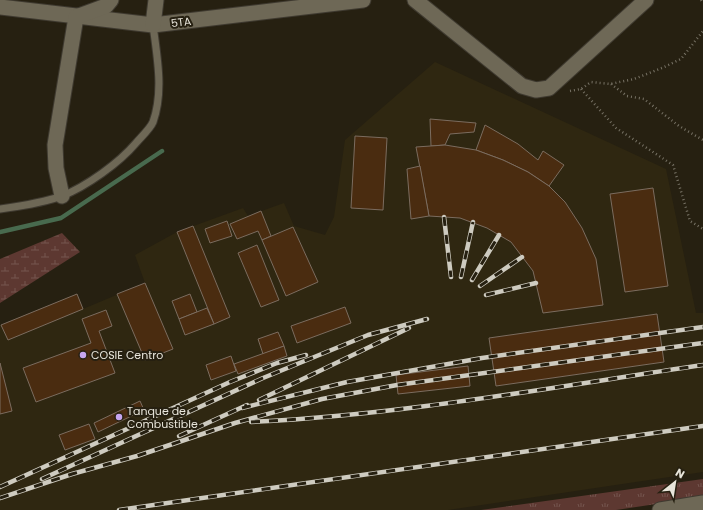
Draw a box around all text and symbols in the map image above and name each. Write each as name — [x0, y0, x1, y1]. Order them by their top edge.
street label: 5TA — [170, 13, 193, 31]
place label: COSIE Centro — [91, 347, 163, 363]
marker: COSIE Centro — [78, 350, 88, 360]
place label: Tanque de Combustible — [127, 403, 198, 432]
marker: Tanque de Combustible — [114, 412, 124, 422]
north arrow — [655, 462, 695, 502]
text: N — [672, 464, 688, 482]

